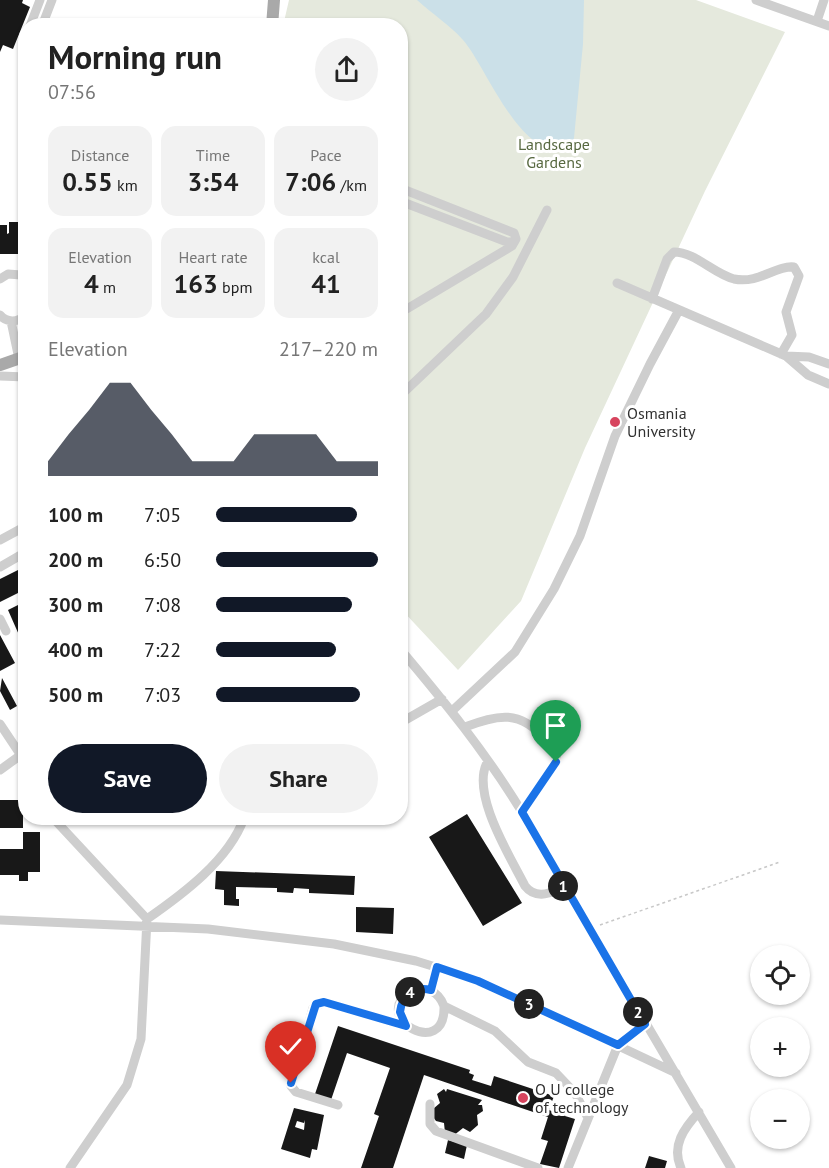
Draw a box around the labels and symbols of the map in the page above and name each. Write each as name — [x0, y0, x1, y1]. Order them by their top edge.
park label: Landscape Gardens — [518, 134, 590, 172]
place label: Osmania University — [627, 403, 696, 441]
marker: Osmania University — [608, 415, 622, 429]
pin — [530, 700, 581, 762]
pin: 1 — [548, 871, 578, 901]
pin: 4 — [395, 977, 425, 1007]
pin: 3 — [514, 989, 544, 1019]
pin: 2 — [623, 997, 653, 1027]
pin — [265, 1021, 316, 1083]
place label: O U college of technology — [535, 1079, 629, 1117]
marker: O U college of technology — [516, 1091, 530, 1105]

